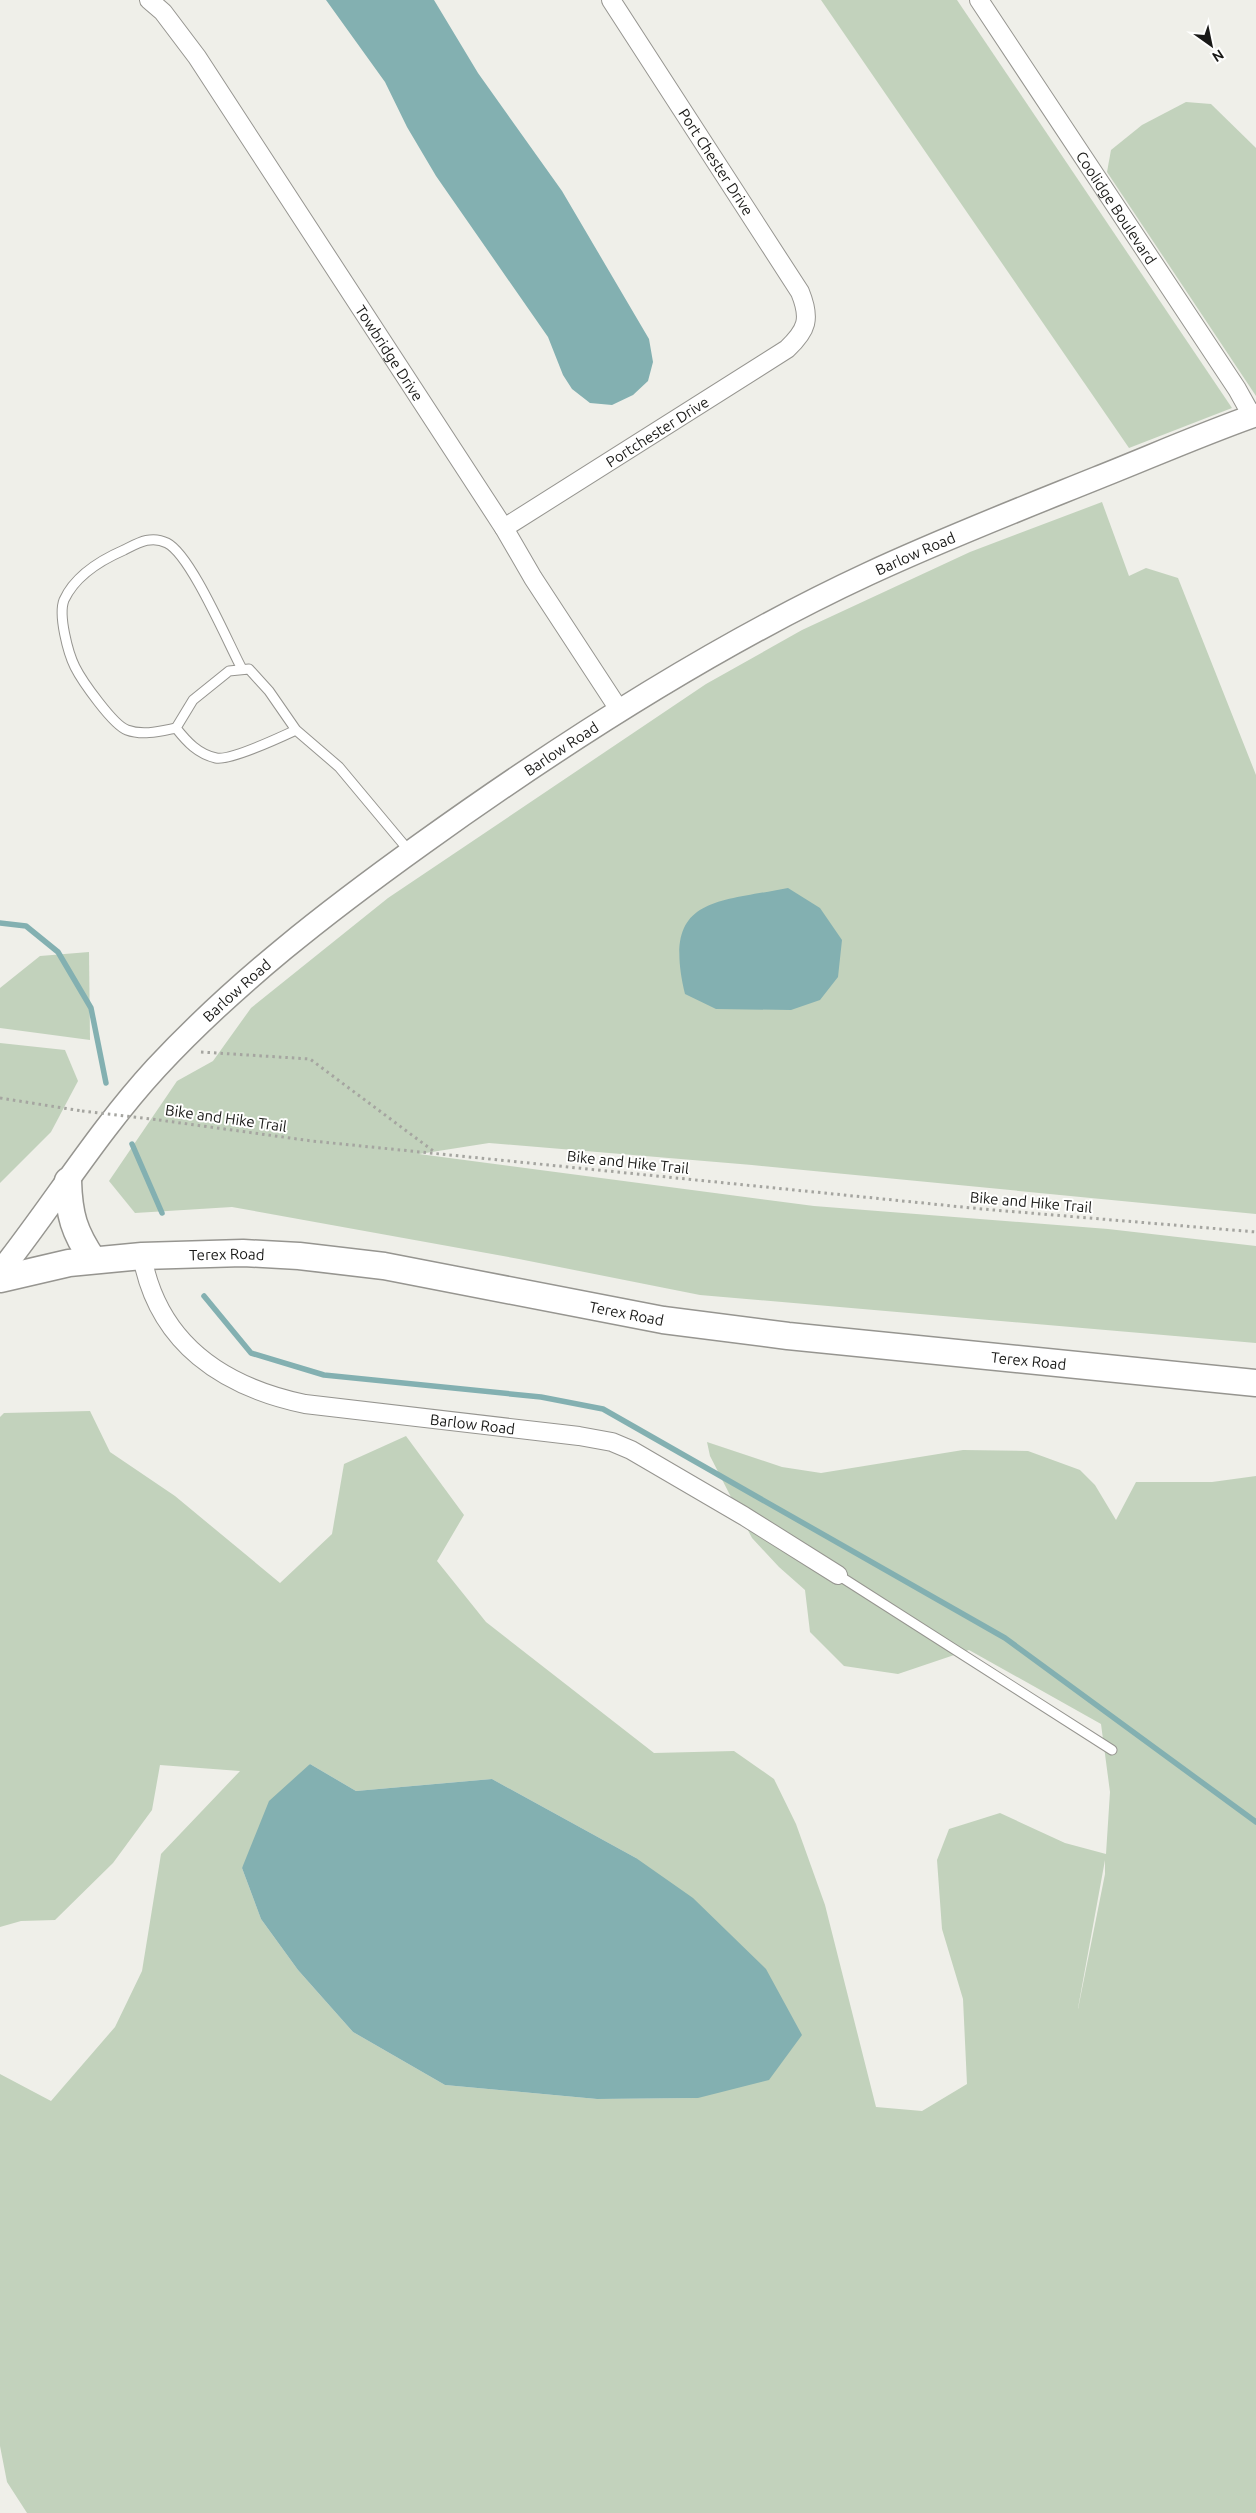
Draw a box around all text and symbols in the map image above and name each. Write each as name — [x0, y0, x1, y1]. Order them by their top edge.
north arrow — [1186, 20, 1236, 70]
text: N — [1209, 46, 1227, 65]
street label: Port Chester Drive — [675, 105, 757, 219]
street label: Coolidge Boulevard — [1073, 148, 1160, 267]
street label: Towbridge Drive — [352, 302, 427, 404]
street label: Portchester Drive — [602, 392, 711, 470]
street label: Barlow Road — [873, 528, 958, 578]
street label: Barlow Road — [521, 718, 601, 779]
street label: Barlow Road — [199, 955, 274, 1025]
street label: Bike and Hike Trail — [164, 1101, 288, 1135]
street label: Bike and Hike Trail — [566, 1147, 690, 1177]
street label: Bike and Hike Trail — [969, 1188, 1093, 1216]
street label: Terex Road — [189, 1244, 265, 1263]
street label: Terex Road — [588, 1297, 665, 1328]
street label: Terex Road — [990, 1348, 1067, 1372]
street label: Barlow Road — [429, 1410, 516, 1437]

